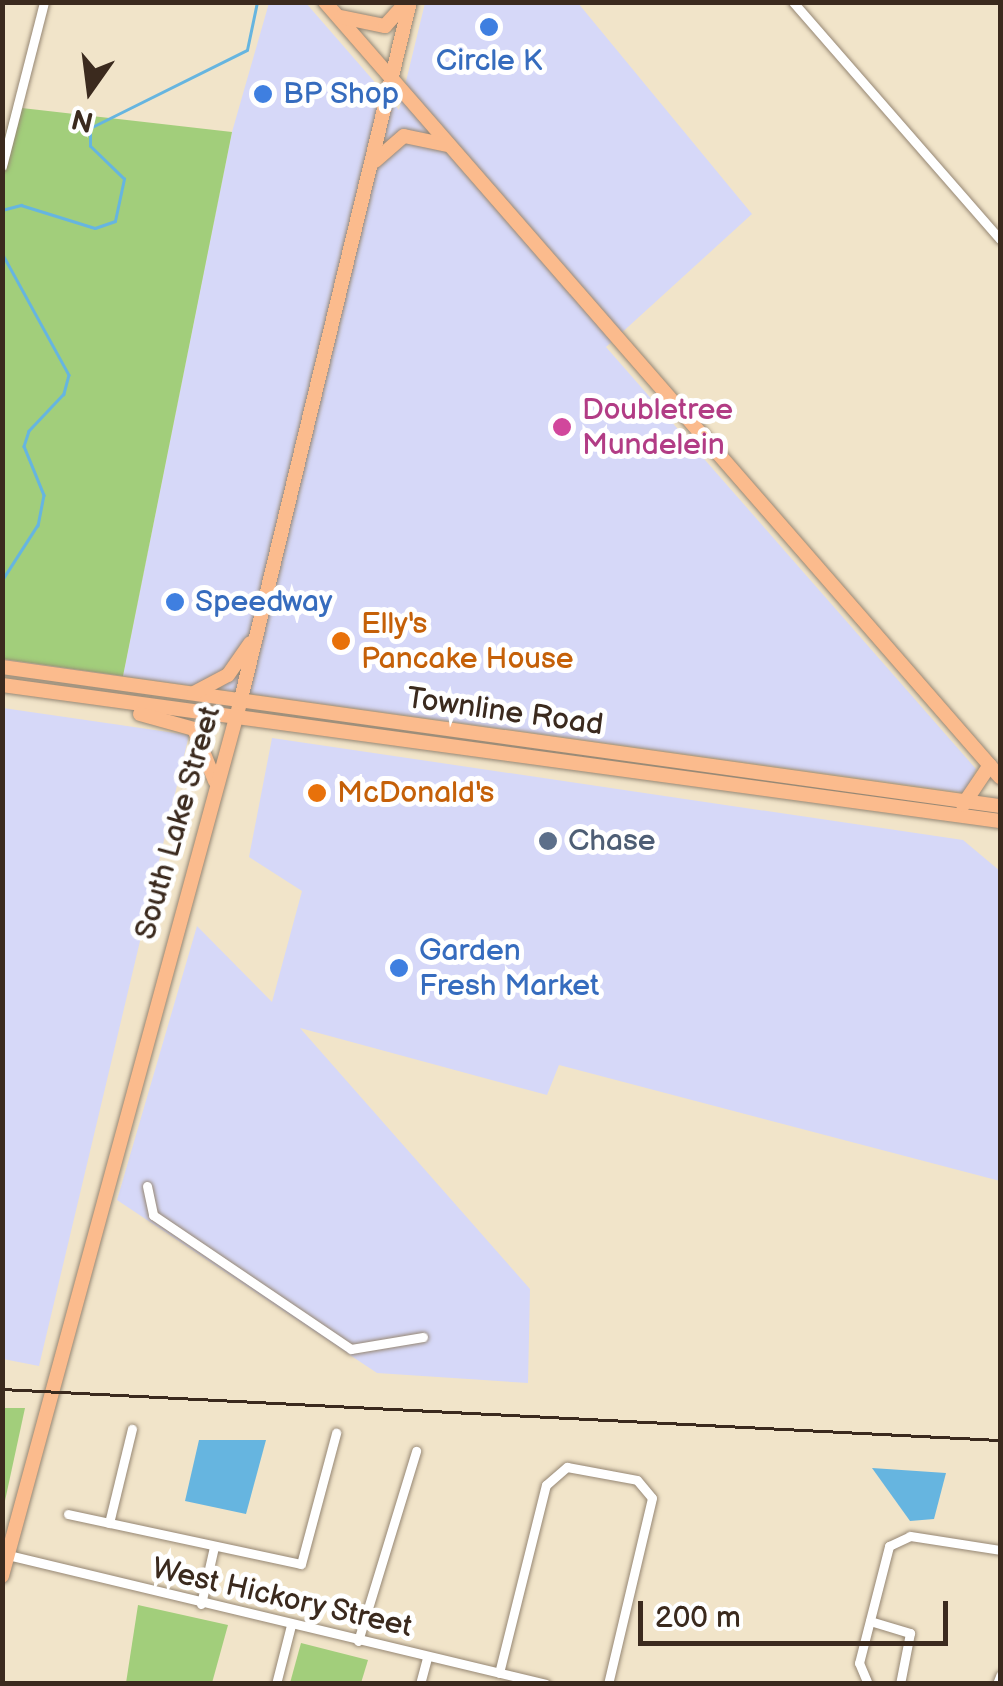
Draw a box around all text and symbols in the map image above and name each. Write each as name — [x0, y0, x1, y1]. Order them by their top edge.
marker: Circle K — [478, 16, 500, 38]
north arrow — [40, 40, 140, 140]
place label: Circle K — [436, 43, 542, 79]
place label: BP Shop — [283, 76, 400, 112]
marker: BP Shop — [252, 83, 274, 105]
text: N — [68, 101, 97, 138]
place label: Doubletree Mundelein — [582, 392, 733, 462]
marker: Doubletree Mundelein — [551, 416, 573, 438]
place label: Speedway — [195, 584, 333, 620]
marker: Speedway — [164, 591, 186, 613]
place label: Elly's Pancake House — [361, 606, 574, 676]
marker: Elly's Pancake House — [330, 630, 352, 652]
street label: Townline Road — [405, 680, 605, 744]
street label: South Lake Street — [127, 702, 229, 944]
place label: McDonald's — [337, 775, 494, 811]
marker: McDonald's — [306, 782, 328, 804]
place label: Chase — [568, 823, 656, 859]
marker: Chase — [537, 830, 559, 852]
place label: Garden Fresh Market — [419, 933, 599, 1004]
marker: Garden Fresh Market — [388, 957, 410, 979]
street label: West Hickory Street — [147, 1550, 417, 1646]
scale bar — [643, 1581, 953, 1643]
text: 200 m — [655, 1600, 741, 1636]

